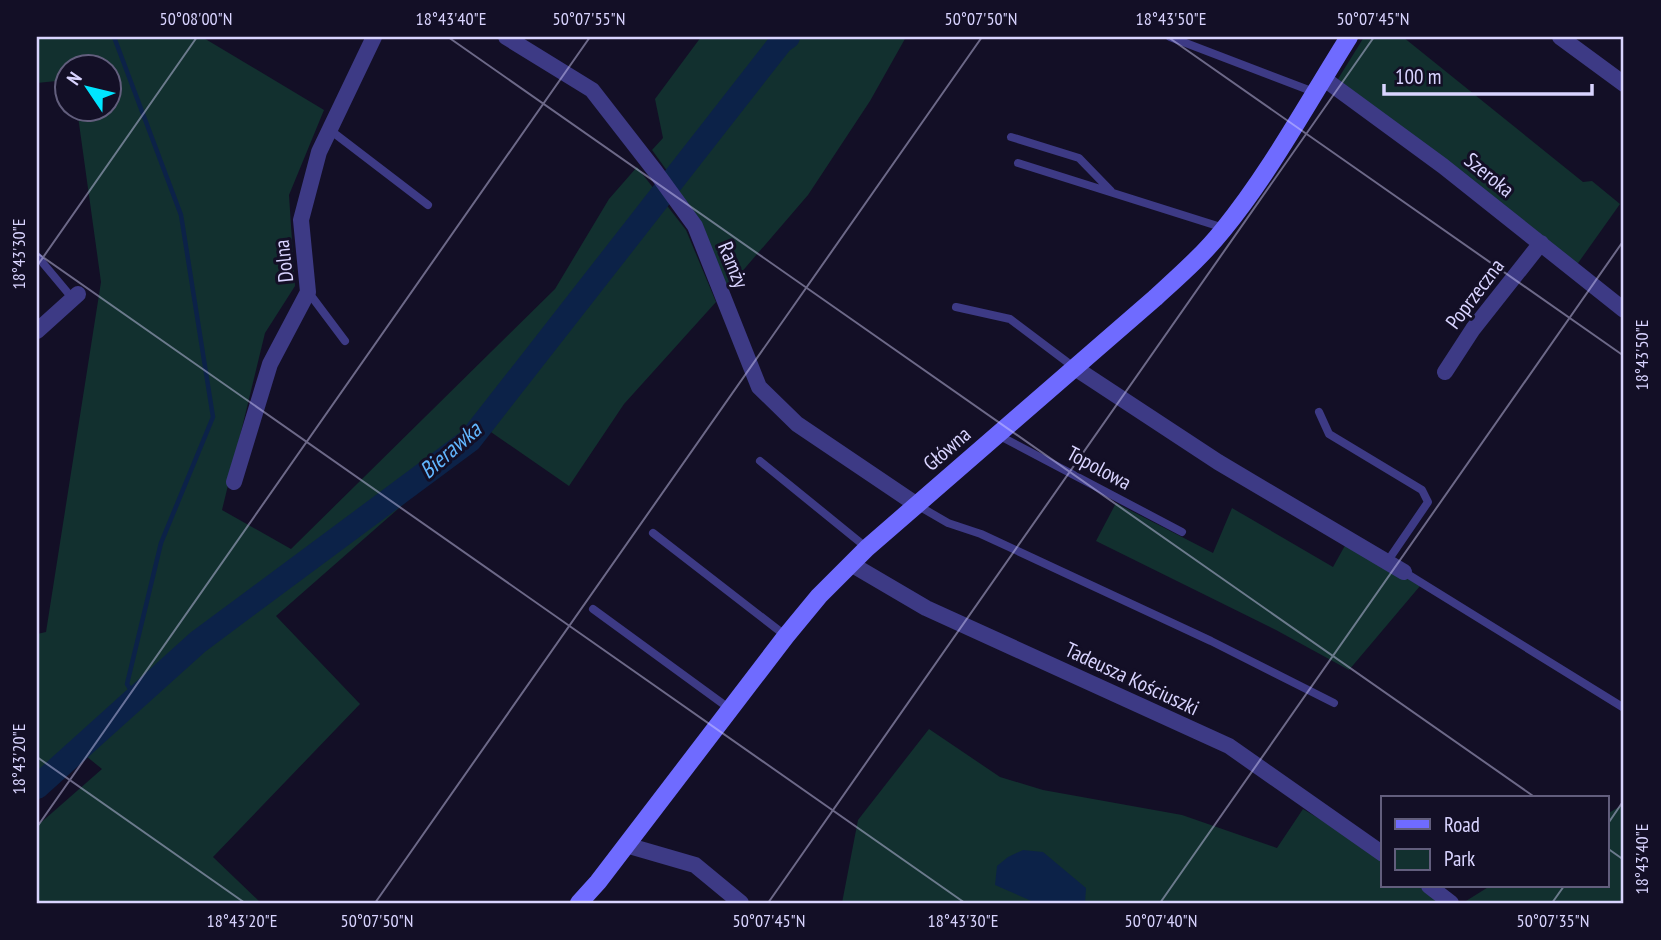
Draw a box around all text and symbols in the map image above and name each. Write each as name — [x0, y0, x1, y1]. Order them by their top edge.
text: 50°08'00"N — [160, 7, 232, 30]
text: 18°43'40"E — [416, 7, 486, 30]
text: 50°07'55"N — [553, 7, 625, 30]
text: 50°07'50"N — [945, 7, 1017, 30]
text: 18°43'50"E — [1136, 7, 1206, 30]
text: 50°07'45"N — [1337, 7, 1409, 30]
north arrow — [52, 52, 122, 122]
scale bar — [1384, 52, 1593, 96]
text: 100 m — [1395, 63, 1441, 90]
text: N — [61, 67, 87, 89]
street label: Szeroka — [1459, 146, 1520, 203]
text: 18°43'30"E — [7, 219, 30, 289]
street label: Dolna — [268, 238, 299, 284]
street label: Ramży — [712, 238, 755, 292]
street label: Poprzeczna — [1439, 253, 1510, 334]
text: 18°43'50"E — [1630, 320, 1653, 390]
water label: Bierawka — [413, 414, 488, 484]
street label: Główna — [917, 421, 976, 477]
street label: Topolowa — [1062, 439, 1136, 496]
street label: Tadeusza Kościuszki — [1061, 636, 1203, 721]
text: 18°43'20"E — [7, 724, 30, 794]
legend — [1381, 796, 1608, 888]
text: Road — [1444, 811, 1480, 838]
text: 18°43'40"E — [1630, 824, 1653, 894]
text: Park — [1444, 845, 1475, 872]
text: 18°43'20"E — [207, 909, 277, 932]
text: 50°07'50"N — [341, 909, 413, 932]
text: 50°07'45"N — [733, 909, 805, 932]
text: 18°43'30"E — [928, 909, 998, 932]
text: 50°07'40"N — [1125, 909, 1197, 932]
text: 50°07'35"N — [1517, 909, 1589, 932]

